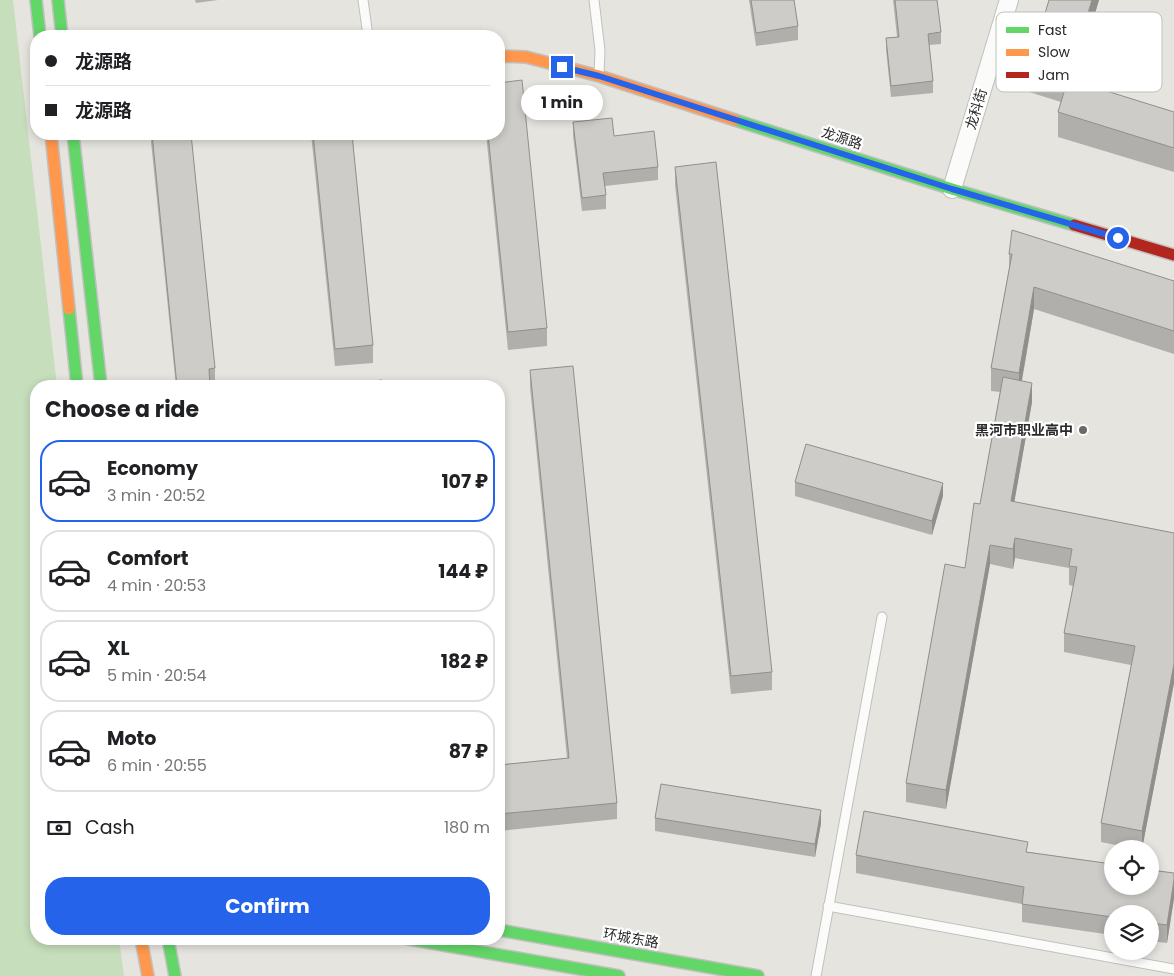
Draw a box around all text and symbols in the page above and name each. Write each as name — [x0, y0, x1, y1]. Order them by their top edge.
legend — [996, 12, 1162, 92]
text: Fast — [1038, 20, 1067, 40]
text: Slow — [1038, 42, 1071, 62]
text: 龙源路 — [75, 48, 132, 75]
route end — [551, 56, 573, 78]
text: Jam — [1038, 65, 1069, 85]
callout: 1 min — [521, 84, 603, 120]
street label: 龙科街 — [960, 86, 992, 132]
text: 1 min — [541, 91, 583, 114]
text: 龙源路 — [75, 97, 132, 124]
street label: 龙源路 — [819, 122, 865, 154]
route start — [1107, 227, 1129, 249]
text: Choose a ride — [45, 394, 199, 425]
place label: 黑河市职业高中 — [975, 420, 1073, 440]
marker: 黑河市职业高中 — [1077, 424, 1089, 436]
text: Economy — [107, 455, 198, 482]
icon: car — [47, 459, 92, 504]
text: 107 ₽ — [441, 468, 488, 495]
text: 3 min · 20:52 — [107, 484, 205, 507]
text: Comfort — [107, 545, 189, 572]
icon: car — [47, 549, 92, 594]
text: 144 ₽ — [438, 558, 488, 585]
text: 4 min · 20:53 — [107, 574, 206, 597]
text: XL — [107, 635, 130, 662]
icon: car — [47, 639, 92, 684]
text: 182 ₽ — [441, 648, 488, 675]
text: 5 min · 20:54 — [107, 664, 207, 687]
text: Moto — [107, 725, 156, 752]
icon: car — [47, 729, 92, 774]
text: 87 ₽ — [449, 738, 488, 765]
text: 6 min · 20:55 — [107, 754, 207, 777]
icon: cash — [45, 814, 73, 842]
text: Cash — [85, 814, 135, 841]
text: 180 m — [444, 816, 490, 839]
map controls — [1104, 840, 1159, 960]
button: locate — [1104, 840, 1159, 895]
button: Confirm — [45, 877, 490, 935]
button: layers — [1104, 905, 1159, 960]
street label: 环城东路 — [602, 923, 660, 953]

